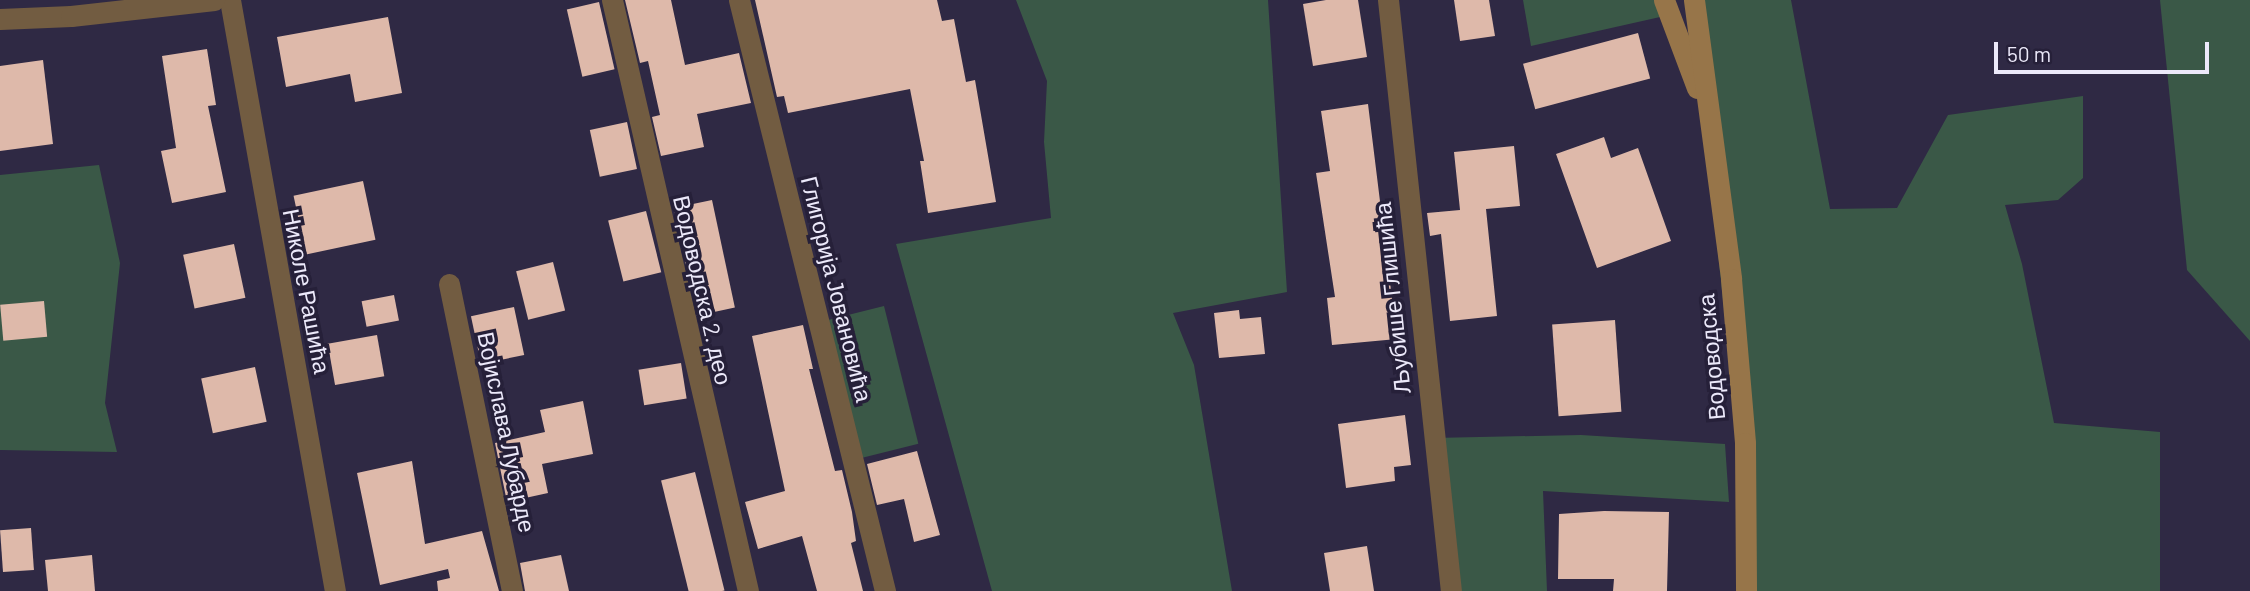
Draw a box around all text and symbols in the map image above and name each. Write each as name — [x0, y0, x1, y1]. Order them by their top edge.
scale bar — [1998, 28, 2213, 72]
text: 50 m — [2007, 41, 2051, 66]
street label: Глигорија Јовановића — [796, 173, 878, 405]
street label: Водоводска 2. део — [668, 193, 738, 387]
street label: Љубише Глишића — [1368, 201, 1416, 395]
street label: Николе Рашића — [278, 206, 336, 376]
street label: Водоводска — [1692, 293, 1730, 421]
street label: Војислава Лубарде — [472, 329, 542, 535]

